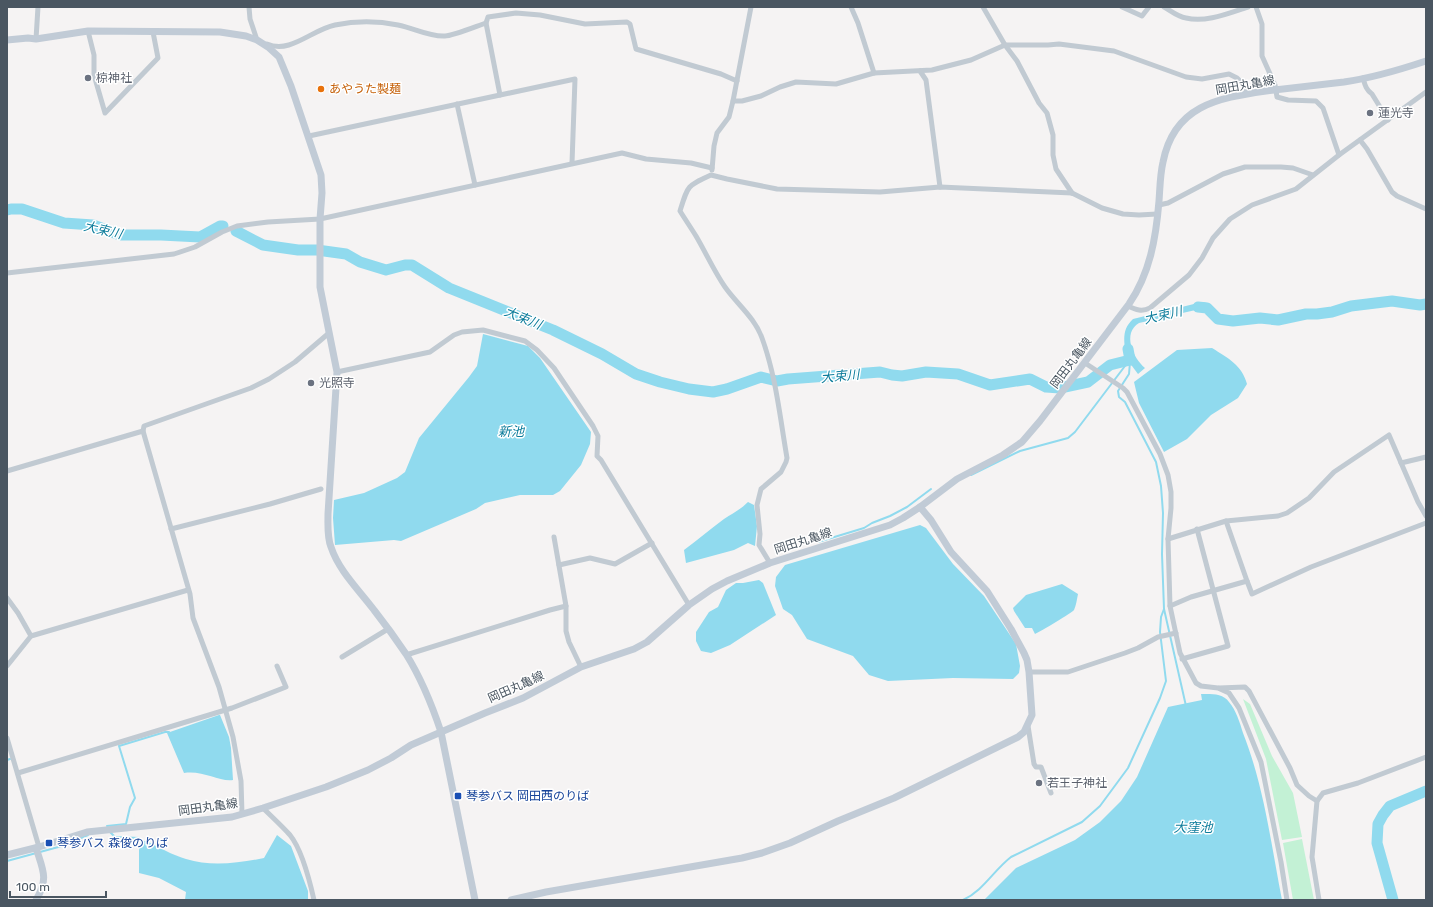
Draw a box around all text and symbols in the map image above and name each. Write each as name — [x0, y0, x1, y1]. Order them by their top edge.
place label: 椋神社 — [96, 71, 132, 85]
marker: 椋神社 — [83, 73, 93, 83]
street label: 岡田丸亀線 — [1214, 73, 1276, 97]
place label: あやうた製麺 — [329, 82, 401, 96]
marker: あやうた製麺 — [316, 84, 326, 94]
place label: 蓮光寺 — [1378, 106, 1414, 120]
marker: 蓮光寺 — [1365, 108, 1375, 118]
water label: 大束川 — [82, 218, 126, 242]
water label: 大束川 — [1142, 303, 1186, 327]
water label: 大束川 — [502, 304, 546, 333]
street label: 岡田丸亀線 — [1047, 335, 1095, 391]
water label: 大束川 — [820, 367, 862, 385]
place label: 光照寺 — [319, 376, 355, 390]
marker: 光照寺 — [306, 378, 316, 388]
water label: 新池 — [498, 424, 526, 439]
street label: 岡田丸亀線 — [772, 525, 834, 557]
street label: 岡田丸亀線 — [486, 668, 546, 706]
place label: 若王子神社 — [1047, 776, 1107, 790]
marker: 若王子神社 — [1034, 778, 1044, 788]
place label: 琴参バス 岡田西のりば — [466, 789, 589, 803]
marker: 琴参バス 岡田西のりば — [453, 791, 463, 801]
street label: 岡田丸亀線 — [177, 796, 239, 818]
water label: 大窪池 — [1173, 820, 1214, 835]
place label: 琴参バス 森俊のりば — [57, 836, 168, 850]
marker: 琴参バス 森俊のりば — [44, 838, 54, 848]
scale bar — [10, 873, 106, 899]
text: 100 m — [16, 880, 50, 894]

